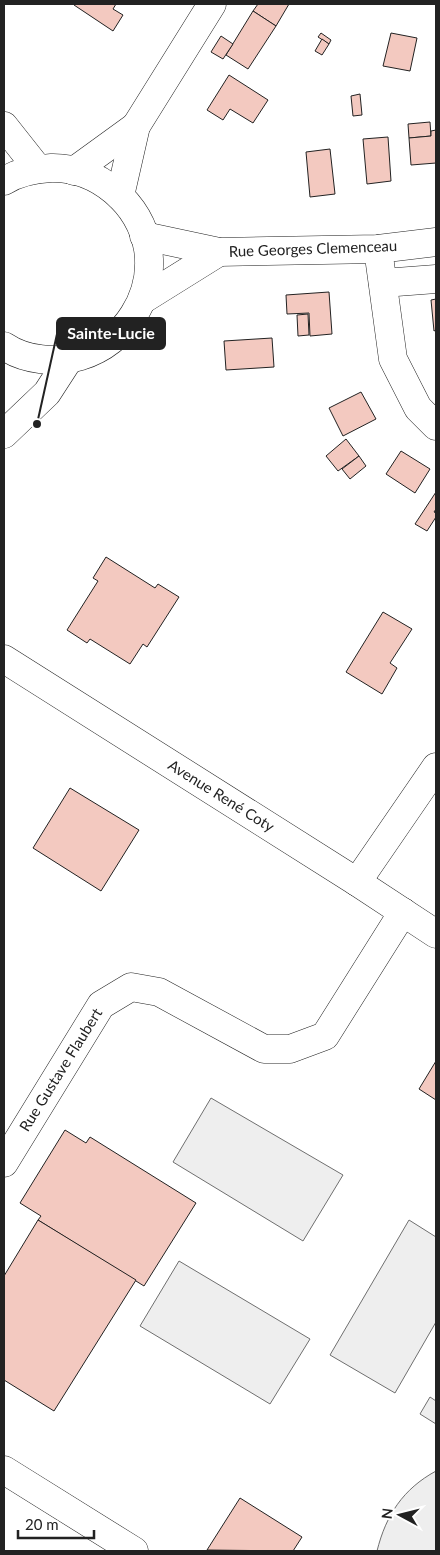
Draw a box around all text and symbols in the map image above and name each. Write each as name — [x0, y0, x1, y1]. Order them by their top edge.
street label: Rue Georges Clemenceau — [228, 236, 398, 260]
callout: Sainte-Lucie — [57, 318, 165, 349]
text: Sainte-Lucie — [67, 323, 155, 342]
street label: Avenue René Coty — [165, 755, 278, 835]
street label: Rue Gustave Flaubert — [15, 1004, 106, 1134]
north arrow — [375, 1490, 425, 1540]
text: N — [378, 1507, 396, 1520]
scale bar — [18, 1508, 94, 1540]
text: 20 m — [25, 1515, 59, 1533]

